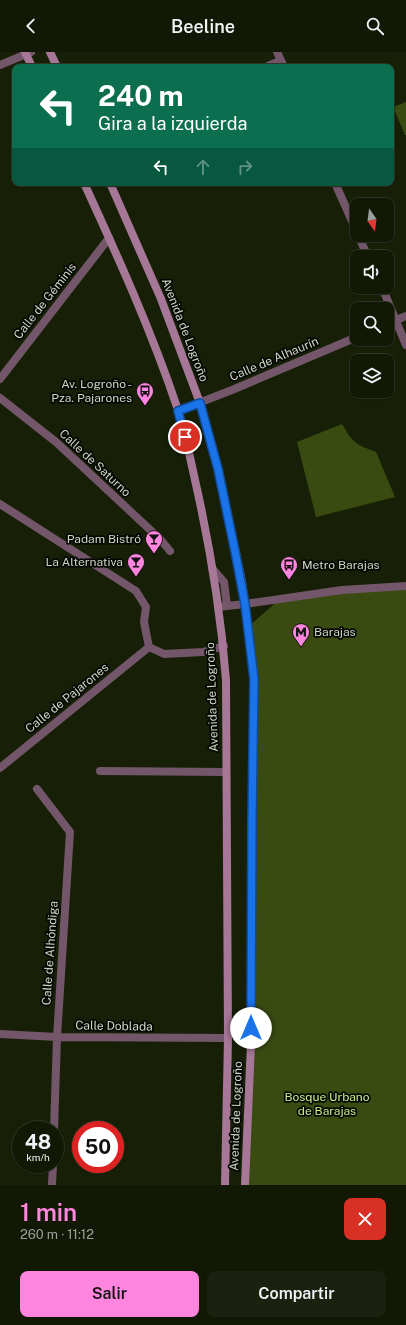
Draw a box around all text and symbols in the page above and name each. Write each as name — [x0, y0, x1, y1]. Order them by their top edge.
icon: back — [20, 15, 42, 37]
icon: search — [364, 15, 386, 37]
text: Beeline — [171, 16, 235, 37]
text: 240 m — [98, 79, 184, 112]
icon: left — [32, 80, 84, 132]
text: Gira a la izquierda — [98, 113, 247, 134]
icon: left — [150, 156, 172, 178]
icon: ahead — [192, 156, 214, 178]
icon: right — [234, 156, 256, 178]
north arrow — [350, 198, 394, 242]
map controls — [350, 198, 394, 398]
button: sound — [350, 250, 394, 294]
street label: Calle de Géminis — [11, 260, 79, 342]
street label: Avenida de Logroño — [159, 276, 211, 384]
button: search — [350, 302, 394, 346]
street label: Calle de Alhaurín — [227, 334, 321, 384]
button: layers — [350, 354, 394, 398]
place label: Av. Logroño - Pza. Pajarones — [51, 377, 132, 405]
bus stop icon: Av. Logroño - Pza. Pajarones — [135, 381, 155, 406]
pin — [168, 420, 202, 454]
street label: Calle de Saturno — [56, 426, 134, 500]
icon: arrive — [174, 426, 196, 448]
bar icon: Padam Bistró — [144, 529, 164, 554]
place label: Padam Bistró — [67, 532, 141, 546]
bar icon: La Alternativa — [126, 552, 146, 577]
place label: La Alternativa — [46, 555, 123, 569]
bus stop icon: Metro Barajas — [279, 555, 299, 580]
place label: Metro Barajas — [302, 558, 380, 572]
metro station icon: Barajas — [291, 622, 311, 647]
place label: Barajas — [314, 625, 356, 639]
street label: Avenida de Logroño — [203, 642, 221, 752]
street label: Calle de Pajarones — [23, 660, 111, 736]
street label: Calle de Alhóndiga — [39, 900, 61, 1006]
position arrow — [230, 1007, 272, 1049]
street label: Calle Doblada — [75, 1018, 153, 1034]
street label: Avenida de Logroño — [227, 1061, 245, 1171]
park label: Bosque Urbano de Barajas — [284, 1090, 370, 1118]
speed limit sign: 50 — [72, 1121, 124, 1173]
text: 48 — [25, 1130, 51, 1154]
text: km/h — [26, 1151, 50, 1163]
text: 1 min — [20, 1198, 77, 1226]
button: close — [344, 1198, 386, 1240]
text: 260 m · 11:12 — [20, 1227, 94, 1242]
button: Salir — [20, 1271, 199, 1317]
button: Compartir — [207, 1271, 386, 1317]

